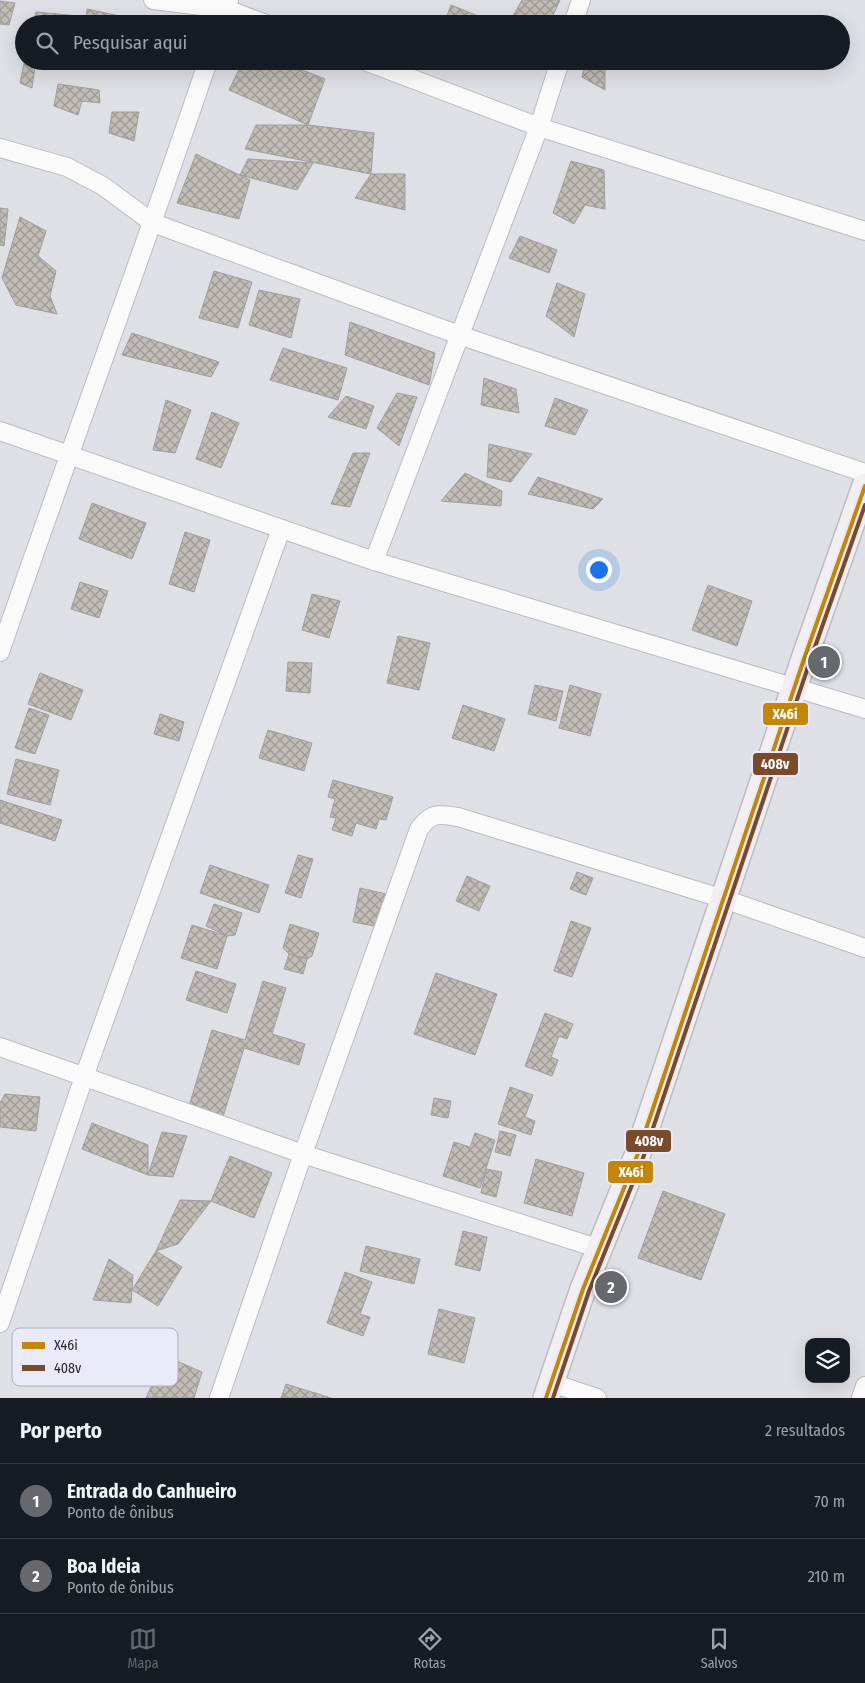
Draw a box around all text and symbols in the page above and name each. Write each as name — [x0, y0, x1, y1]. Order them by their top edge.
search box — [15, 15, 850, 70]
icon: search — [33, 29, 61, 57]
text: Pesquisar aqui — [73, 31, 187, 54]
your location — [586, 557, 612, 583]
pin: 1 — [808, 643, 840, 681]
line badge: X46i — [762, 702, 809, 726]
text: X46i — [771, 706, 798, 723]
line badge: 408v — [752, 752, 799, 776]
text: 408v — [761, 756, 790, 773]
line badge: 408v — [625, 1129, 672, 1153]
text: 408v — [635, 1133, 664, 1150]
line badge: X46i — [607, 1160, 654, 1184]
text: X46i — [617, 1164, 644, 1181]
pin: 2 — [595, 1268, 627, 1306]
legend — [12, 1328, 178, 1386]
text: X46i — [54, 1337, 78, 1354]
map controls — [805, 1338, 850, 1383]
button: layers — [805, 1338, 850, 1383]
text: 408v — [54, 1360, 82, 1377]
text: Por perto — [20, 1418, 102, 1444]
text: 2 resultados — [765, 1421, 845, 1440]
text: Entrada do Canhueiro — [67, 1480, 237, 1503]
text: 1 — [33, 1492, 39, 1511]
text: 70 m — [814, 1492, 845, 1511]
text: Ponto de ônibus — [67, 1503, 174, 1522]
text: Boa Ideia — [67, 1555, 140, 1578]
text: 2 — [32, 1567, 40, 1586]
text: 210 m — [808, 1567, 845, 1586]
text: Ponto de ônibus — [67, 1578, 174, 1597]
tab: Mapa — [128, 1625, 159, 1672]
tab: Rotas — [414, 1625, 446, 1672]
tab: Salvos — [701, 1625, 737, 1672]

